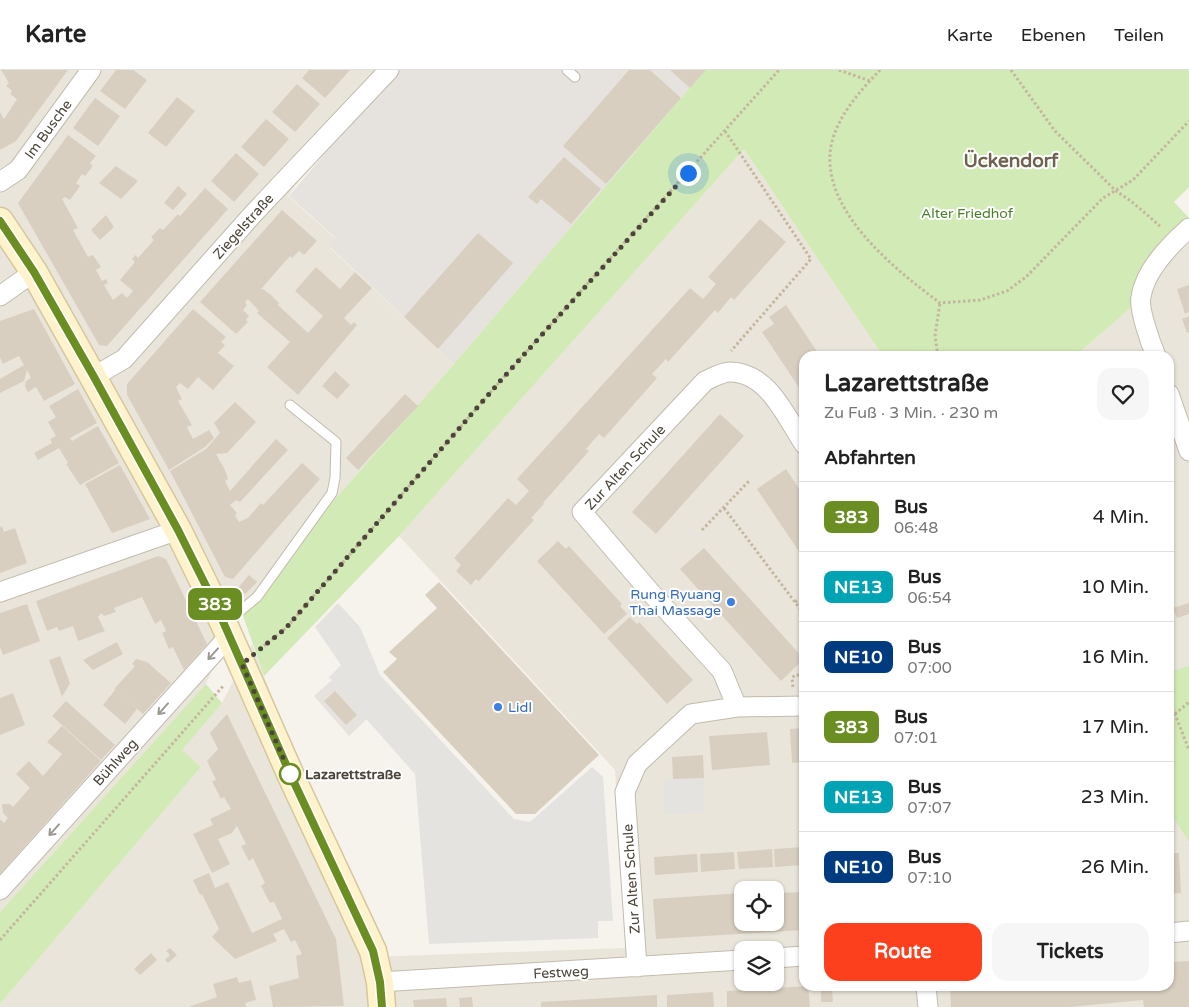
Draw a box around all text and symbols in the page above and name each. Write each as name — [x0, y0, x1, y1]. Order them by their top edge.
text: Karte — [25, 20, 86, 49]
text: Karte — [947, 24, 993, 46]
text: Ebenen — [1021, 24, 1086, 46]
text: Teilen — [1114, 24, 1164, 46]
street label: Im Busche — [21, 96, 76, 162]
district label: Ückendorf — [964, 149, 1059, 172]
your location — [676, 161, 701, 186]
street label: Ziegelstraße — [210, 190, 277, 263]
park label: Alter Friedhof — [921, 205, 1014, 222]
button: heart — [1097, 368, 1149, 420]
text: Lazarettstraße — [824, 369, 989, 398]
text: Zu Fuß · 3 Min. · 230 m — [824, 403, 998, 423]
street label: Zur Alten Schule — [582, 421, 669, 513]
text: Abfahrten — [824, 447, 916, 469]
text: Bus — [894, 496, 928, 518]
text: 383 — [835, 506, 868, 528]
text: 4 Min. — [1093, 506, 1149, 528]
text: 06:48 — [894, 518, 938, 538]
text: Bus — [908, 566, 941, 588]
text: NE13 — [834, 576, 883, 598]
text: 10 Min. — [1081, 576, 1149, 598]
place label: Rung Ryuang Thai Massage — [630, 586, 721, 619]
line badge: 383 — [186, 588, 244, 620]
text: 06:54 — [908, 588, 952, 608]
text: 383 — [198, 593, 232, 615]
marker: Rung Ryuang Thai Massage — [725, 596, 737, 608]
text: Bus — [908, 636, 941, 658]
text: NE10 — [834, 646, 883, 668]
text: 16 Min. — [1081, 646, 1149, 668]
one-way arrow — [207, 647, 218, 660]
text: 07:00 — [908, 658, 952, 678]
place label: Lidl — [508, 699, 532, 716]
marker: Lidl — [492, 701, 504, 713]
one-way arrow — [157, 702, 169, 715]
text: Bus — [894, 706, 928, 728]
text: 383 — [835, 716, 868, 738]
text: 17 Min. — [1081, 716, 1149, 738]
text: 07:01 — [894, 728, 938, 748]
street label: Bühlweg — [90, 735, 141, 790]
marker: Lazarettstraße — [279, 763, 301, 785]
place label: Lazarettstraße — [305, 766, 401, 783]
text: Bus — [908, 776, 941, 798]
text: NE13 — [834, 786, 883, 808]
text: 23 Min. — [1081, 786, 1149, 808]
text: 07:07 — [908, 798, 952, 818]
one-way arrow — [48, 823, 60, 836]
street label: Zur Alten Schule — [619, 823, 644, 934]
text: Bus — [908, 846, 941, 868]
text: NE10 — [834, 856, 883, 878]
text: 26 Min. — [1081, 856, 1149, 878]
text: 07:10 — [908, 868, 952, 888]
map controls — [734, 881, 784, 991]
button: locate — [734, 881, 784, 931]
button: Route — [824, 923, 982, 981]
button: Tickets — [992, 923, 1149, 981]
button: layers — [734, 941, 784, 991]
street label: Festweg — [533, 963, 589, 982]

